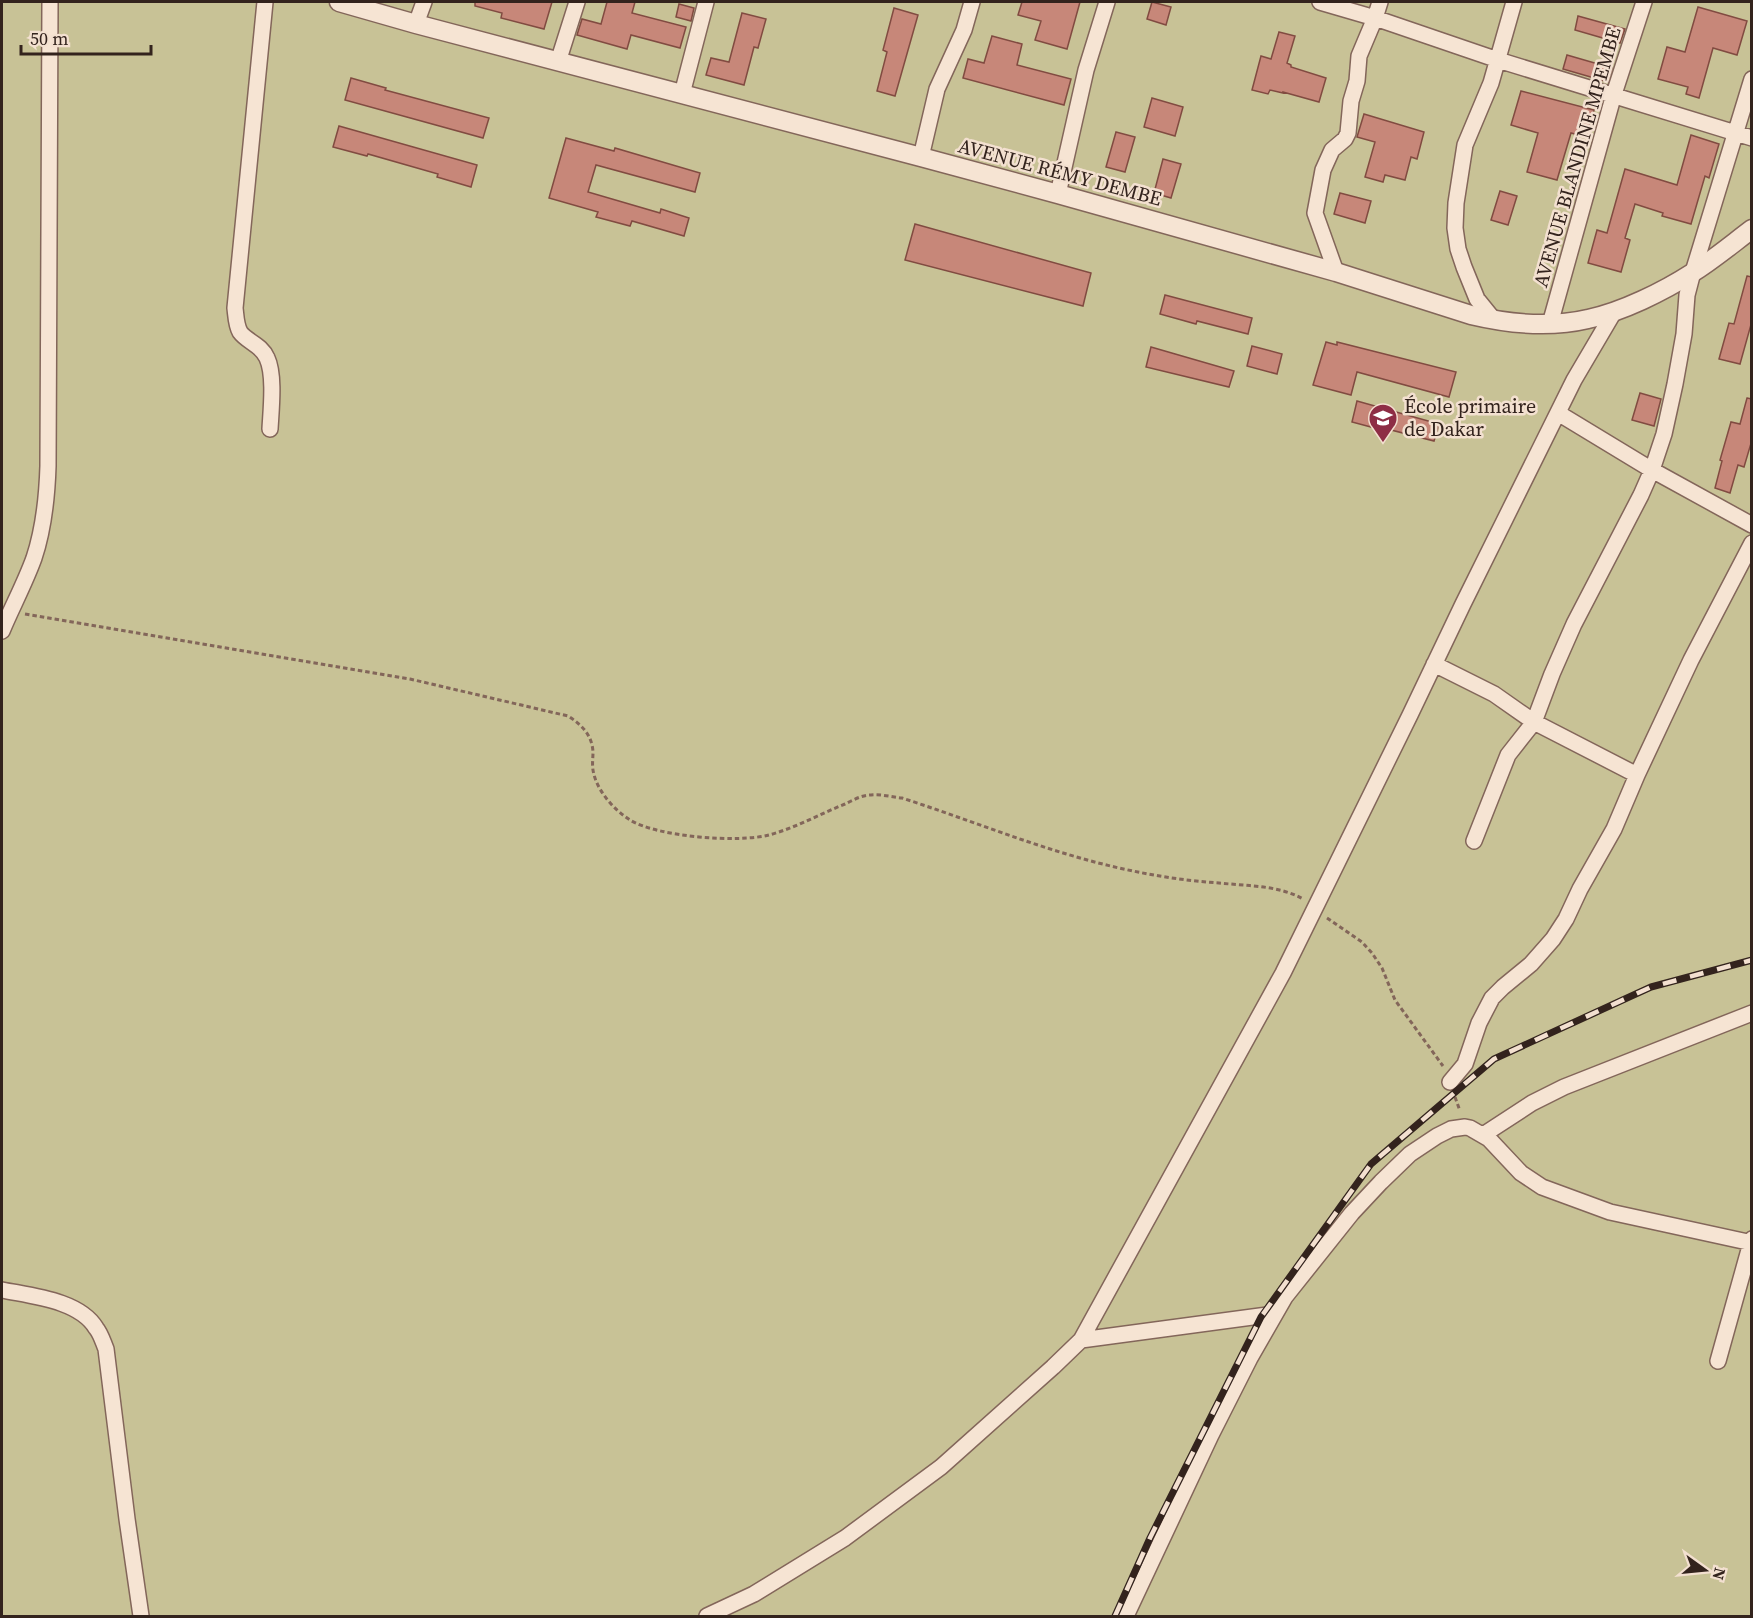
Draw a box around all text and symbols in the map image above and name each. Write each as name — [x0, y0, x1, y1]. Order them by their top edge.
scale bar — [21, 18, 152, 56]
street label: AVENUE BLANDINE MPEMBE — [1526, 24, 1628, 290]
text: 50 m — [30, 26, 68, 51]
street label: AVENUE RÉMY DEMBE — [955, 131, 1165, 213]
place label: École primaire de Dakar — [1404, 392, 1536, 443]
school or university icon: École primaire de Dakar — [1367, 402, 1399, 444]
north arrow — [1675, 1540, 1735, 1600]
text: N — [1707, 1565, 1732, 1583]

